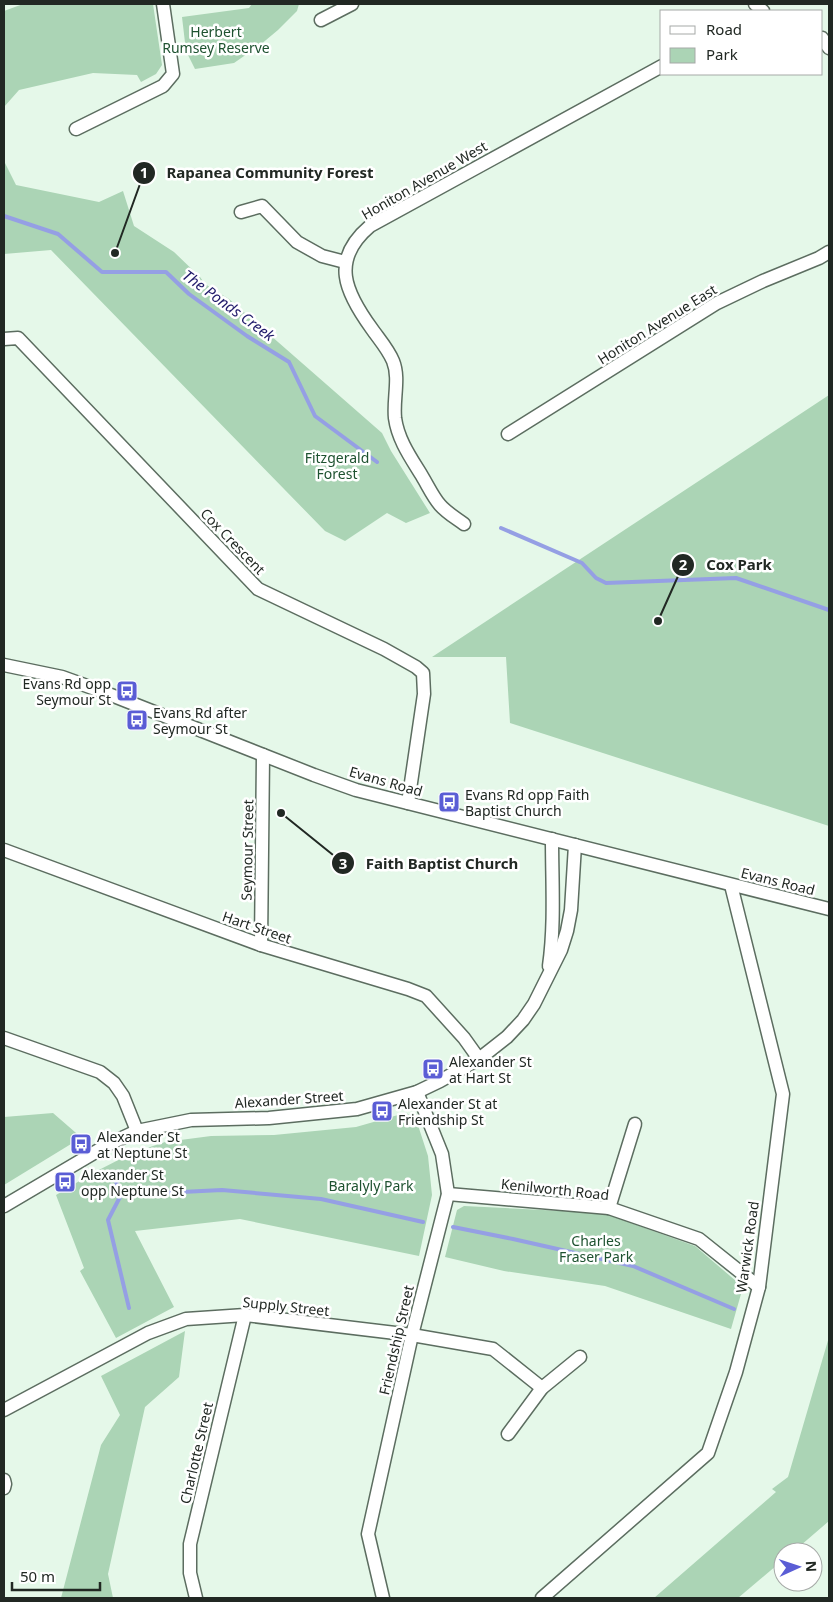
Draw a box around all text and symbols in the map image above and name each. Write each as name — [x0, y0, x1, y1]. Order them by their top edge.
legend — [660, 10, 823, 75]
text: Road — [706, 19, 742, 39]
park label: Herbert Rumsey Reserve — [162, 22, 270, 57]
text: Park — [706, 44, 738, 64]
street label: Honiton Avenue West — [358, 136, 490, 224]
callout: Rapanea Community Forest — [132, 158, 384, 188]
text: 1 — [140, 162, 148, 182]
text: Rapanea Community Forest — [166, 162, 374, 182]
water label: The Ponds Creek — [179, 265, 279, 346]
street label: Honiton Avenue East — [594, 280, 720, 368]
park label: Fitzgerald Forest — [305, 448, 369, 483]
street label: Cox Crescent — [197, 504, 269, 578]
callout: Cox Park — [671, 550, 781, 580]
text: 2 — [679, 554, 688, 574]
text: Cox Park — [706, 554, 772, 574]
place label: Evans Rd opp Seymour St — [23, 674, 111, 709]
bus stop icon: Evans Rd opp Seymour St — [115, 679, 139, 703]
place label: Evans Rd after Seymour St — [153, 703, 247, 738]
bus stop icon: Evans Rd after Seymour St — [125, 708, 149, 732]
street label: Evans Road — [347, 761, 425, 801]
place label: Evans Rd opp Faith Baptist Church — [465, 785, 589, 820]
bus stop icon: Evans Rd opp Faith Baptist Church — [437, 790, 461, 814]
street label: Seymour Street — [237, 799, 257, 901]
callout: Faith Baptist Church — [331, 848, 528, 878]
text: 3 — [339, 853, 347, 873]
text: Faith Baptist Church — [366, 853, 518, 873]
street label: Evans Road — [739, 863, 817, 899]
street label: Hart Street — [220, 906, 294, 948]
place label: Alexander St at Hart St — [449, 1052, 532, 1087]
bus stop icon: Alexander St at Hart St — [421, 1057, 445, 1081]
street label: Alexander Street — [234, 1086, 344, 1112]
place label: Alexander St at Friendship St — [398, 1094, 497, 1129]
bus stop icon: Alexander St at Friendship St — [370, 1099, 394, 1123]
place label: Alexander St at Neptune St — [97, 1127, 187, 1162]
bus stop icon: Alexander St at Neptune St — [69, 1132, 93, 1156]
place label: Alexander St opp Neptune St — [81, 1165, 184, 1200]
bus stop icon: Alexander St opp Neptune St — [53, 1170, 77, 1194]
street label: Kenilworth Road — [500, 1174, 610, 1204]
park label: Baralyly Park — [328, 1176, 414, 1195]
street label: Warwick Road — [731, 1200, 763, 1294]
park label: Charles Fraser Park — [559, 1231, 634, 1266]
street label: Friendship Street — [374, 1283, 418, 1397]
street label: Supply Street — [242, 1292, 330, 1320]
street label: Charlotte Street — [175, 1400, 217, 1506]
north arrow — [773, 1542, 823, 1592]
scale bar — [12, 1560, 100, 1592]
text: N — [802, 1560, 821, 1572]
text: 50 m — [20, 1566, 55, 1586]

